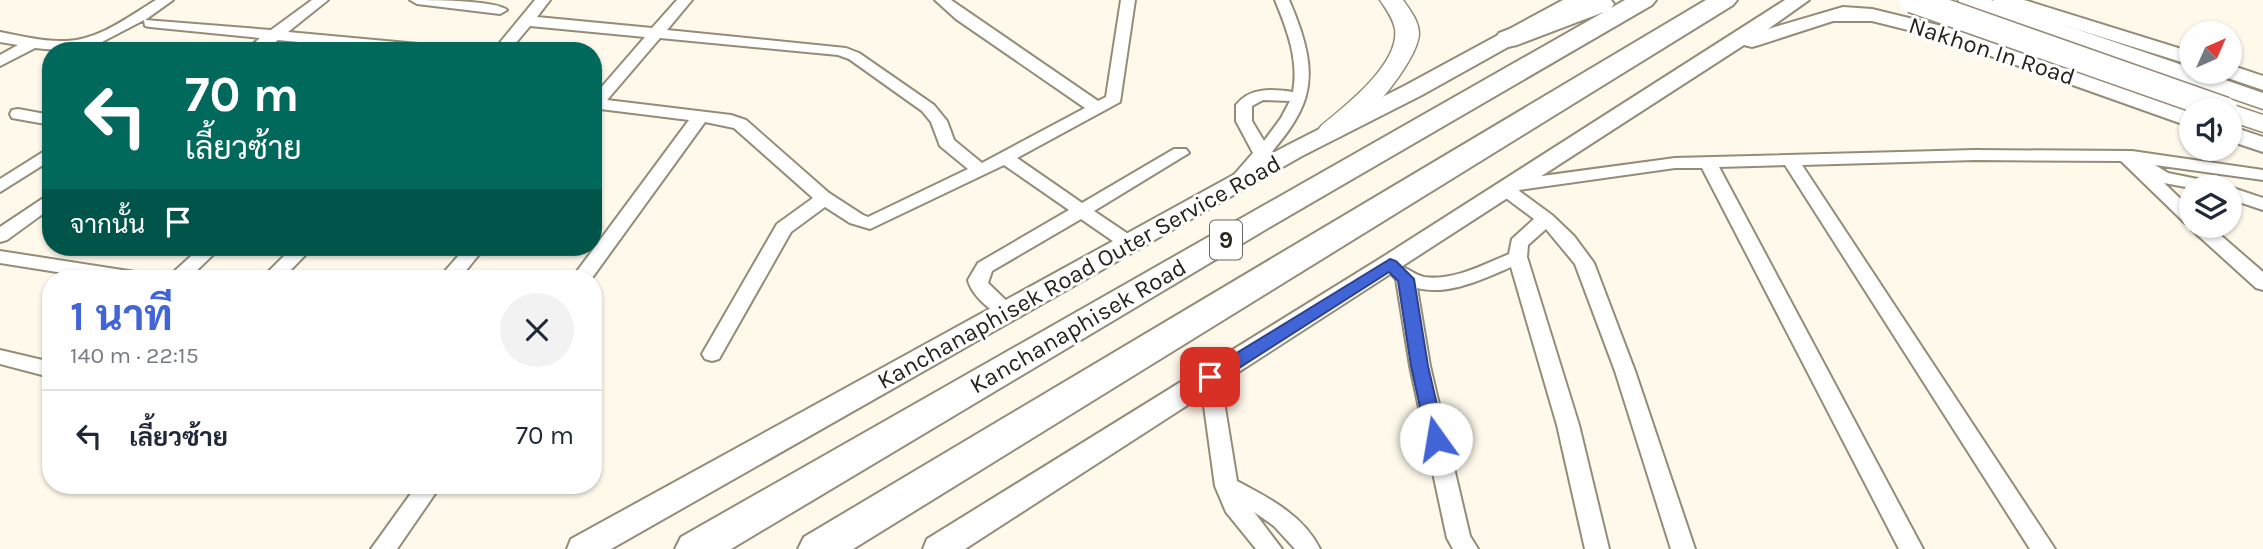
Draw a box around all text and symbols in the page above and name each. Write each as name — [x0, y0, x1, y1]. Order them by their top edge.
street label: Nakhon In Road — [1905, 11, 2079, 91]
north arrow — [2179, 21, 2242, 84]
map controls — [2179, 21, 2242, 238]
text: 70 m — [185, 66, 299, 123]
icon: left — [70, 70, 161, 161]
button: sound — [2179, 98, 2242, 161]
text: เลี้ยวซ้าย — [185, 130, 302, 167]
street label: Kanchanaphisek Road Outer Service Road — [872, 149, 1286, 395]
button: layers — [2179, 175, 2242, 238]
icon: arrive — [159, 203, 197, 241]
text: จากนั้น — [70, 209, 145, 240]
road number: 9 — [1210, 220, 1242, 260]
street label: Kanchanaphisek Road — [965, 252, 1191, 400]
text: 1 นาที — [70, 291, 173, 341]
button: close — [500, 293, 574, 367]
text: 140 m · 22:15 — [70, 342, 199, 369]
pin — [1180, 347, 1240, 407]
icon: arrive — [1191, 358, 1229, 396]
position arrow — [1399, 402, 1473, 476]
icon: left — [70, 417, 108, 455]
text: 70 m — [516, 420, 574, 451]
text: เลี้ยวซ้าย — [129, 422, 228, 453]

